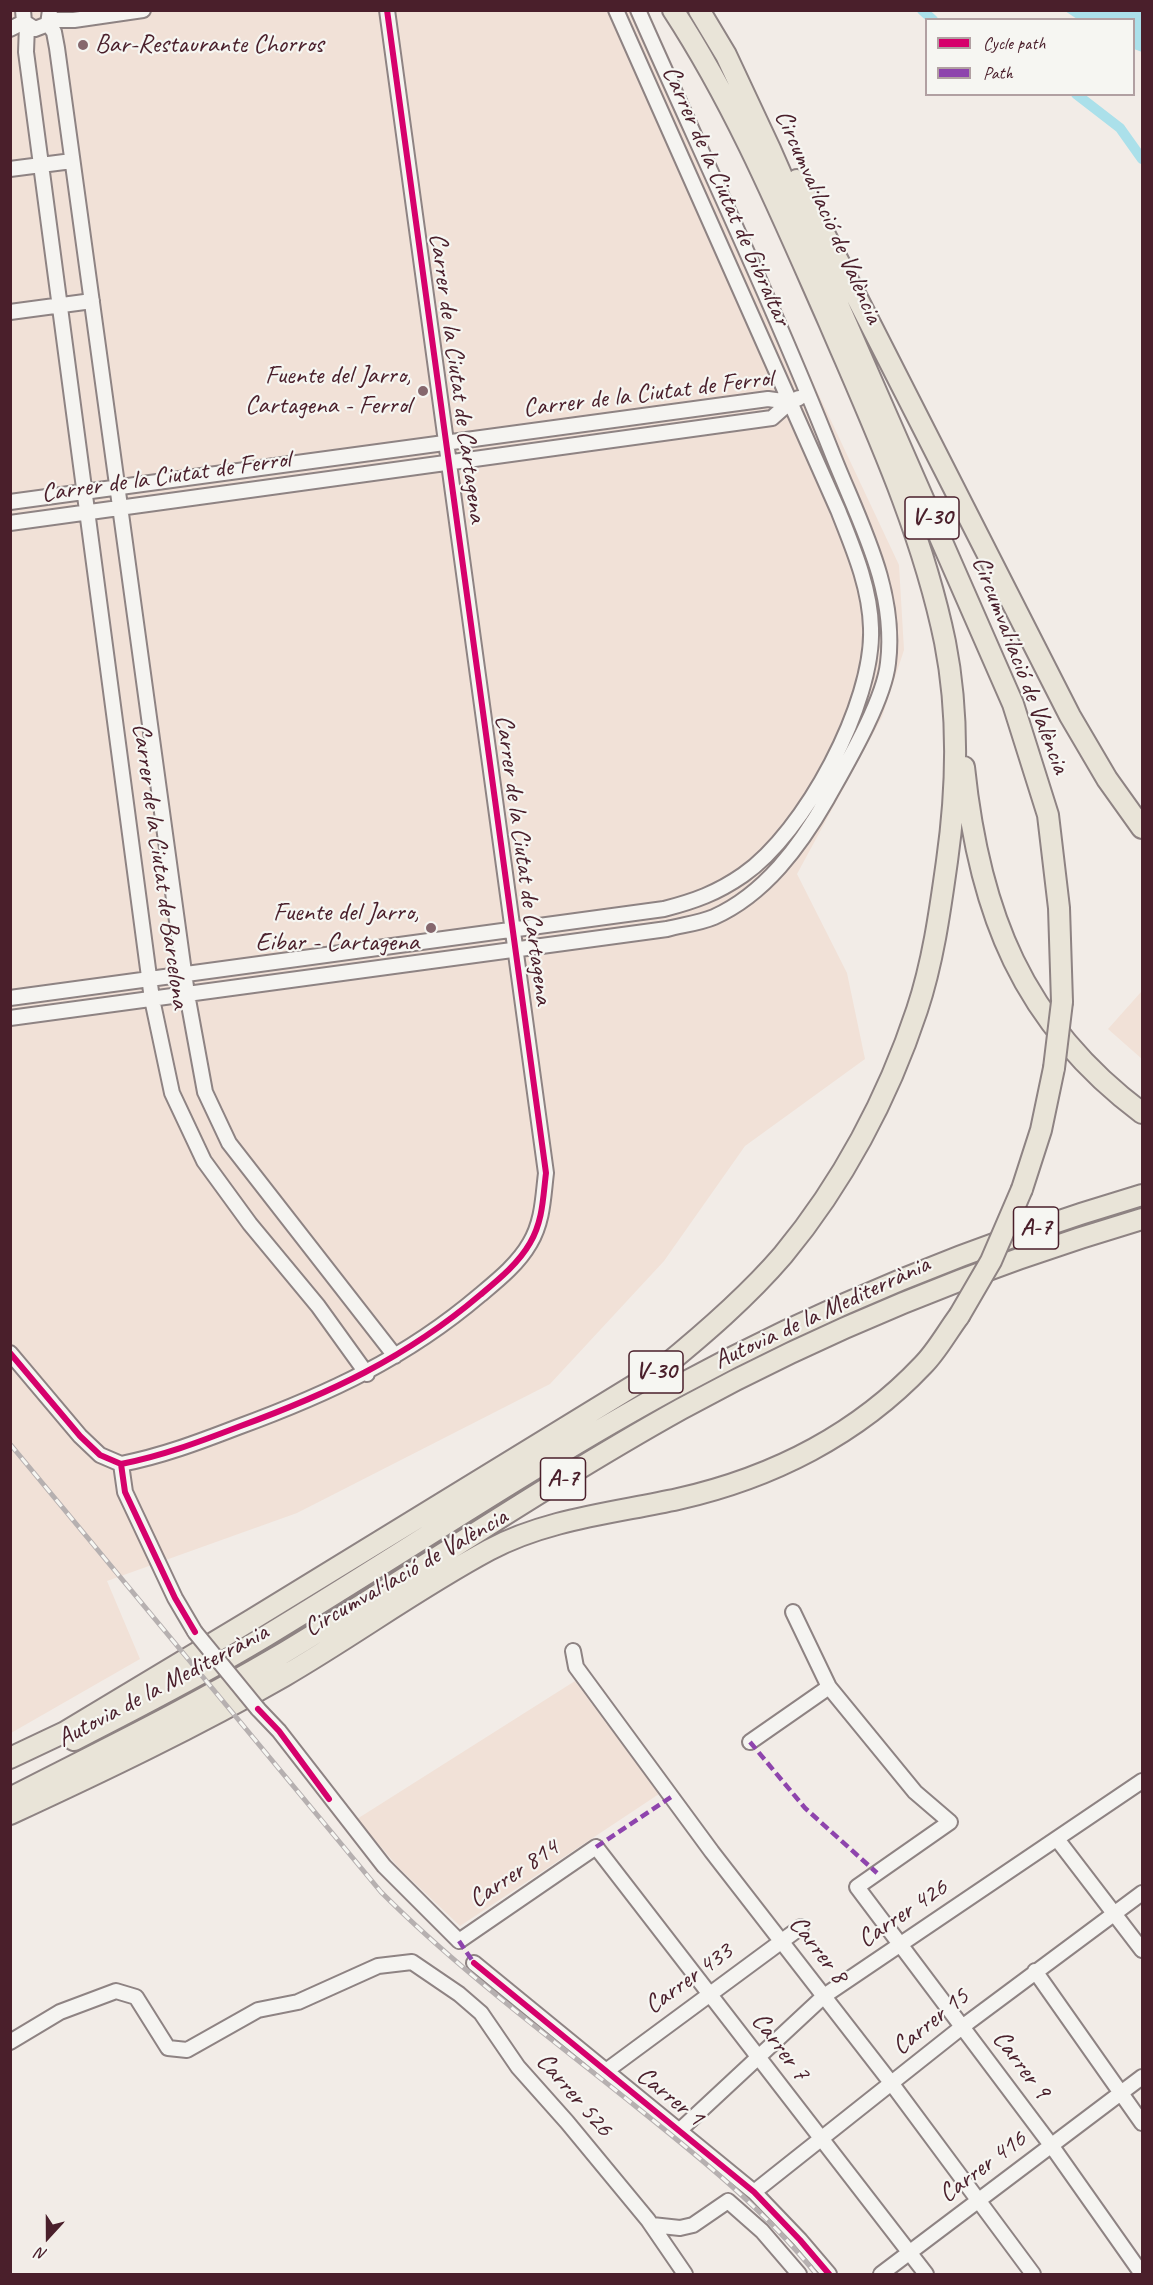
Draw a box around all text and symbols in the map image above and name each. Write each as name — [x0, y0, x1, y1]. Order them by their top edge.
legend — [925, 18, 1135, 96]
place label: Bar-Restaurante Chorros — [95, 29, 323, 61]
text: Cycle path — [983, 32, 1045, 54]
marker: Bar-Restaurante Chorros — [76, 38, 90, 52]
street label: Carrer de la Ciutat de Gibraltar — [655, 61, 797, 331]
text: Path — [983, 62, 1013, 84]
street label: Circumval·lació de València — [767, 105, 889, 329]
street label: Carrer de la Ciutat de Cartagena — [421, 231, 493, 525]
place label: Fuente del Jarro, Cartagena - Ferrol — [245, 360, 411, 422]
street label: Carrer de la Ciutat de Ferrol — [521, 363, 775, 425]
marker: Fuente del Jarro, Cartagena - Ferrol — [416, 384, 430, 398]
street label: Carrer de la Ciutat de Ferrol — [39, 444, 293, 510]
road number: V-30 — [905, 497, 959, 539]
street label: Circumval·lació de València — [964, 552, 1076, 778]
street label: Carrer de la Ciutat de Cartagena — [487, 713, 559, 1007]
street label: Carrer de la Ciutat de Barcelona — [125, 721, 195, 1011]
place label: Fuente del Jarro, Eibar - Cartagena — [255, 897, 419, 958]
marker: Fuente del Jarro, Eibar - Cartagena — [424, 921, 438, 935]
road number: A-7 — [1014, 1207, 1058, 1249]
street label: Autovia de la Mediterrània — [709, 1249, 935, 1377]
road number: V-30 — [629, 1351, 683, 1393]
road number: A-7 — [540, 1458, 586, 1500]
street label: Circumval·lació de València — [298, 1502, 514, 1644]
street label: Autovia de la Mediterrània — [52, 1617, 274, 1755]
street label: Carrer 814 — [463, 1833, 565, 1915]
street label: Carrer 426 — [852, 1873, 954, 1955]
street label: Carrer 8 — [782, 1910, 854, 1990]
street label: Carrer 433 — [639, 1937, 739, 2021]
street label: Carrer 15 — [886, 1982, 976, 2062]
street label: Carrer 7 — [744, 2006, 816, 2088]
street label: Carrer 9 — [985, 2024, 1057, 2106]
street label: Carrer 526 — [529, 2046, 619, 2144]
street label: Carrer 1 — [630, 2060, 710, 2134]
street label: Carrer 416 — [933, 2124, 1033, 2210]
north arrow — [18, 2207, 78, 2267]
text: N — [33, 2243, 50, 2265]

